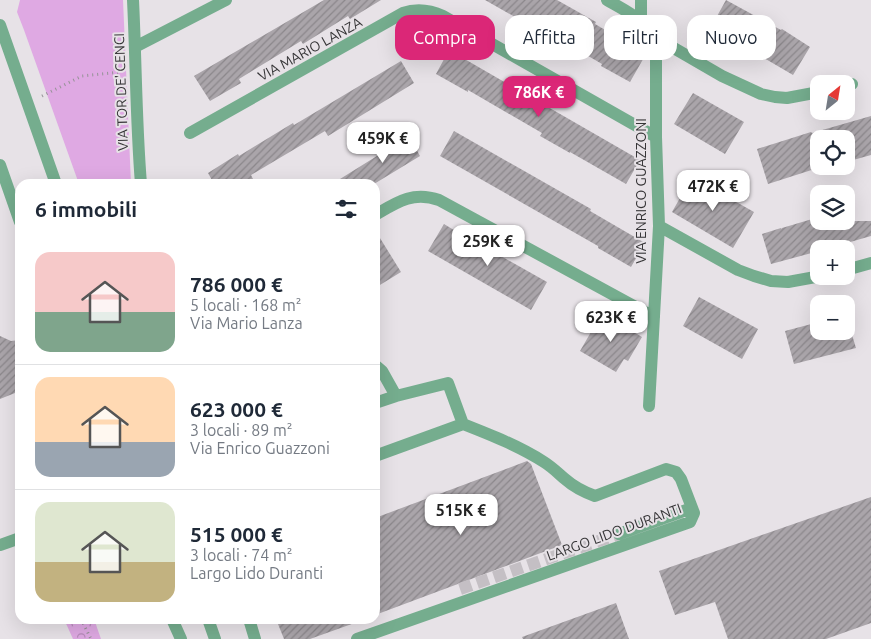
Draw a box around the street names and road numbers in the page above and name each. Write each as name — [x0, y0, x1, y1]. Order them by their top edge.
street label: VIA MARIO LANZA — [255, 14, 365, 84]
street label: VIA TOR DE' CENCI — [111, 33, 131, 151]
street label: VIA ENRICO GUAZZONI — [633, 118, 649, 264]
street label: LARGO LIDO DURANTI — [544, 500, 684, 564]

